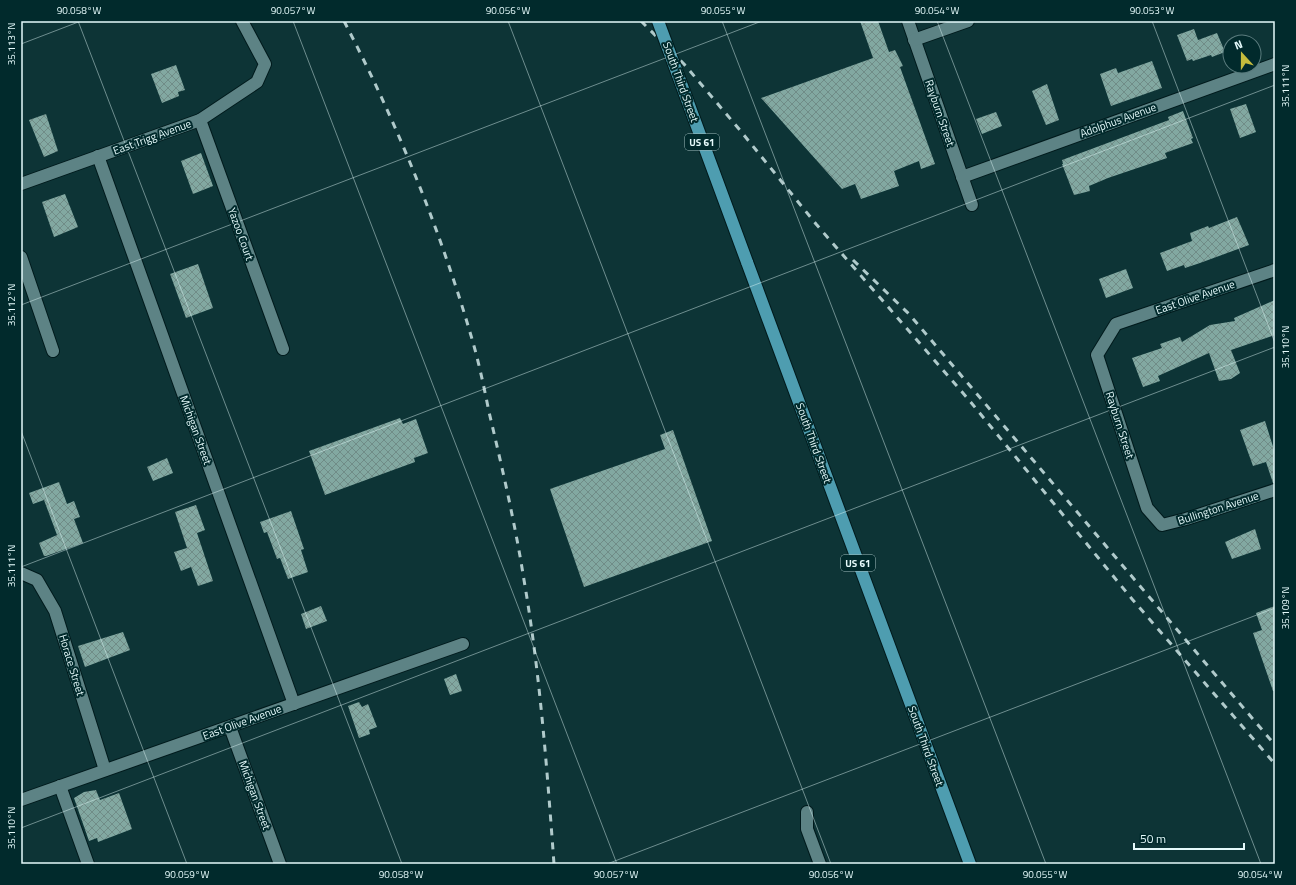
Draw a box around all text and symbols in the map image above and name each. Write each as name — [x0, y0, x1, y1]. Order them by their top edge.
text: 90.058°W — [57, 3, 101, 18]
text: 90.057°W — [271, 3, 315, 18]
text: 90.056°W — [486, 3, 530, 18]
text: 90.055°W — [701, 3, 745, 18]
text: 90.054°W — [915, 3, 959, 18]
text: 90.053°W — [1130, 3, 1174, 18]
text: 35.113°N — [4, 23, 19, 65]
north arrow — [1222, 34, 1262, 74]
text: N — [1232, 36, 1245, 53]
street label: South Third Street — [659, 40, 703, 124]
text: 35.111°N — [1278, 65, 1293, 107]
street label: Rayburn Street — [921, 77, 959, 149]
street label: Adolphus Avenue — [1078, 99, 1159, 141]
street label: East Trigg Avenue — [111, 115, 194, 159]
road number: US 61 — [685, 134, 719, 150]
street label: Yazoo Court — [224, 205, 258, 263]
street label: East Olive Avenue — [1153, 276, 1237, 318]
text: 35.112°N — [4, 284, 19, 326]
text: 35.110°N — [1278, 326, 1293, 368]
street label: Rayburn Street — [1102, 389, 1138, 461]
street label: Michigan Street — [176, 393, 216, 467]
street label: South Third Street — [792, 401, 836, 485]
street label: Bullington Avenue — [1176, 487, 1261, 529]
text: 35.111°N — [4, 545, 19, 587]
road number: US 61 — [841, 555, 875, 571]
text: 35.109°N — [1278, 587, 1293, 629]
street label: Horace Street — [55, 632, 89, 698]
street label: East Olive Avenue — [200, 700, 284, 744]
street label: South Third Street — [904, 704, 948, 788]
street label: Michigan Street — [235, 758, 275, 832]
text: 35.110°N — [4, 807, 19, 849]
scale bar — [1134, 825, 1244, 851]
text: 50 m — [1140, 829, 1166, 848]
text: 90.059°W — [165, 867, 209, 882]
text: 90.058°W — [379, 867, 423, 882]
text: 90.057°W — [594, 867, 638, 882]
text: 90.056°W — [809, 867, 853, 882]
text: 90.055°W — [1023, 867, 1067, 882]
text: 90.054°W — [1238, 867, 1282, 882]

